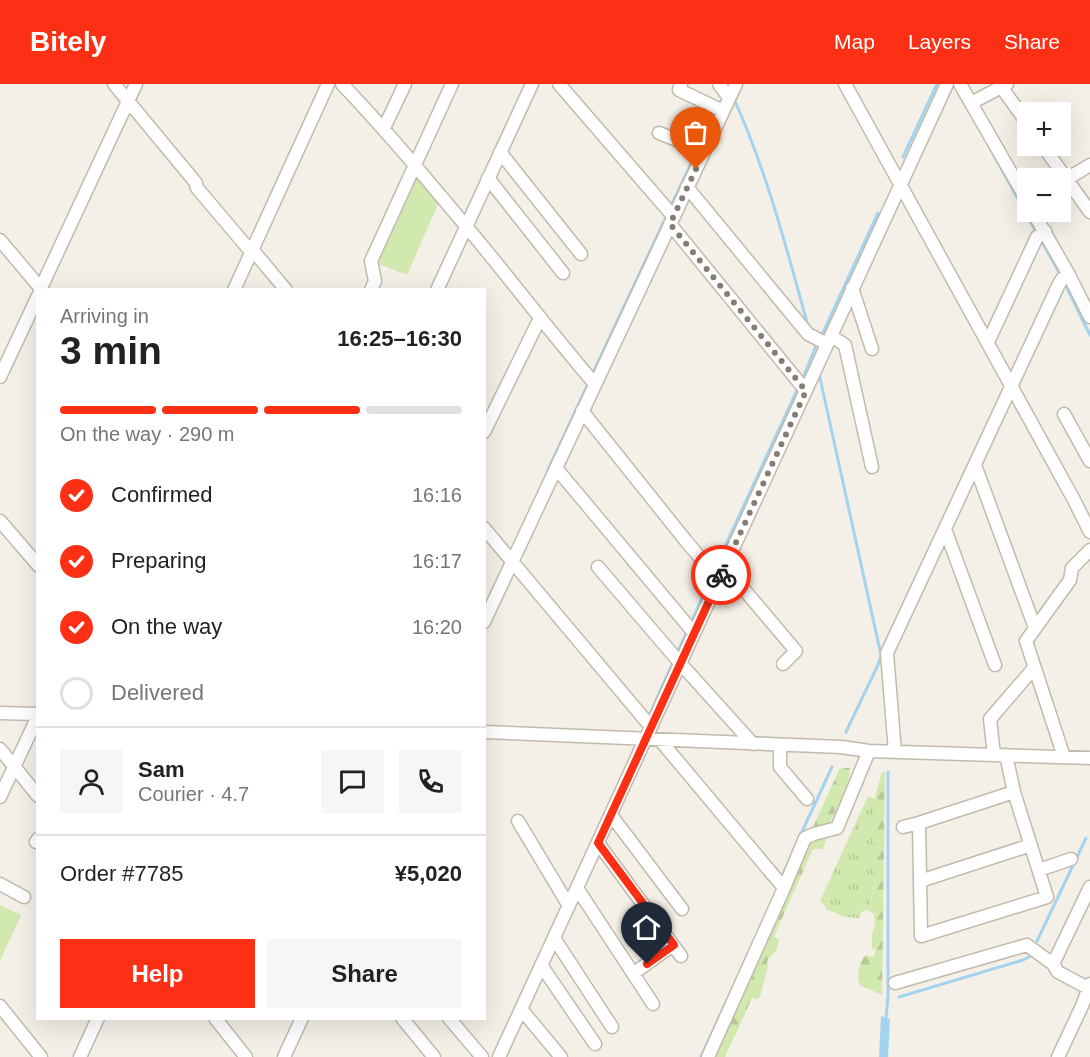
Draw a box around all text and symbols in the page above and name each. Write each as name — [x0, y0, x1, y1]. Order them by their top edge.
text: Bitely — [30, 26, 106, 57]
text: Map — [834, 30, 875, 53]
text: Layers — [908, 30, 971, 53]
text: Share — [1004, 30, 1060, 53]
map controls — [1017, 102, 1071, 222]
button: + — [1017, 102, 1071, 156]
pin — [670, 107, 721, 169]
icon: bag — [679, 116, 712, 149]
button: − — [1017, 168, 1071, 222]
text: Arriving in — [60, 305, 149, 327]
text: 16:25–16:30 — [337, 326, 462, 351]
text: 3 min — [60, 329, 162, 372]
text: On the way · 290 m — [60, 423, 235, 445]
icon: check — [60, 479, 93, 512]
text: Confirmed — [111, 482, 212, 507]
text: 16:16 — [412, 484, 462, 506]
icon: check — [60, 545, 93, 578]
courier — [691, 545, 751, 605]
text: Preparing — [111, 548, 206, 573]
text: 16:17 — [412, 550, 462, 572]
icon: bike — [705, 559, 738, 592]
icon: check — [60, 611, 93, 644]
text: On the way — [111, 614, 222, 639]
text: 16:20 — [412, 616, 462, 638]
text: Delivered — [111, 680, 204, 705]
button: person — [60, 750, 123, 813]
button: chat — [321, 750, 384, 813]
button: phone — [399, 750, 462, 813]
text: Sam — [138, 757, 184, 782]
text: Courier · 4.7 — [138, 783, 249, 805]
text: Order #7785 — [60, 861, 184, 886]
text: ¥5,020 — [395, 861, 462, 886]
pin — [621, 902, 672, 964]
icon: home — [630, 911, 663, 944]
button: Help — [60, 939, 255, 1008]
button: Share — [267, 939, 462, 1008]

